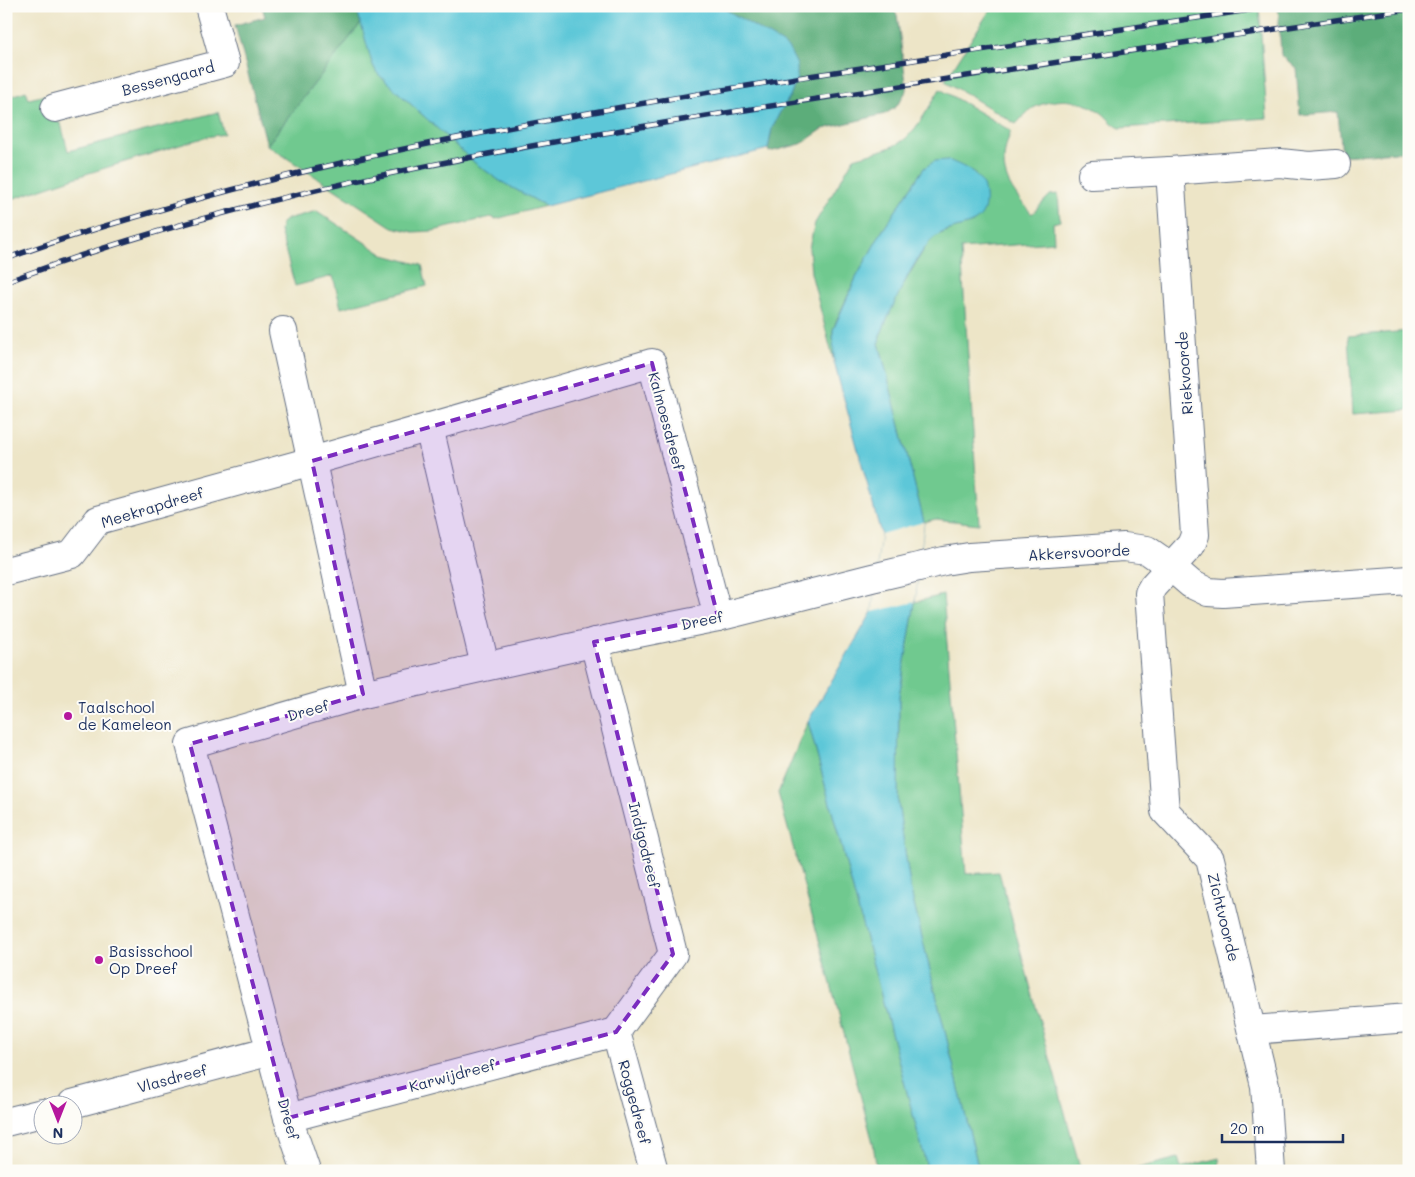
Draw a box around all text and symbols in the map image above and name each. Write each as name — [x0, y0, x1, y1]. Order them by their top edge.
street label: Bessengaard — [119, 56, 217, 100]
street label: Riekvoorde — [1171, 331, 1197, 415]
street label: Kalmoesdreef — [644, 370, 690, 474]
street label: Meekrapdreef — [98, 482, 207, 532]
street label: Akkersvoorde — [1027, 539, 1131, 565]
street label: Dreef — [679, 606, 726, 634]
street label: Dreef — [285, 694, 332, 725]
place label: Taalschool de Kameleon — [78, 697, 172, 734]
marker: Taalschool de Kameleon — [62, 710, 74, 722]
street label: Indigodreef — [625, 800, 666, 891]
street label: Zichtvoorde — [1203, 871, 1245, 963]
place label: Basisschool Op Dreef — [109, 941, 193, 978]
marker: Basisschool Op Dreef — [93, 954, 105, 966]
street label: Karwijdreef — [407, 1054, 499, 1096]
street label: Roggedreef — [614, 1058, 656, 1148]
street label: Vlasdreef — [135, 1059, 210, 1097]
north arrow — [32, 1094, 82, 1144]
street label: Dreef — [274, 1096, 305, 1143]
scale bar — [1222, 1112, 1344, 1144]
text: 20 m — [1230, 1118, 1264, 1138]
text: N — [53, 1124, 63, 1143]

